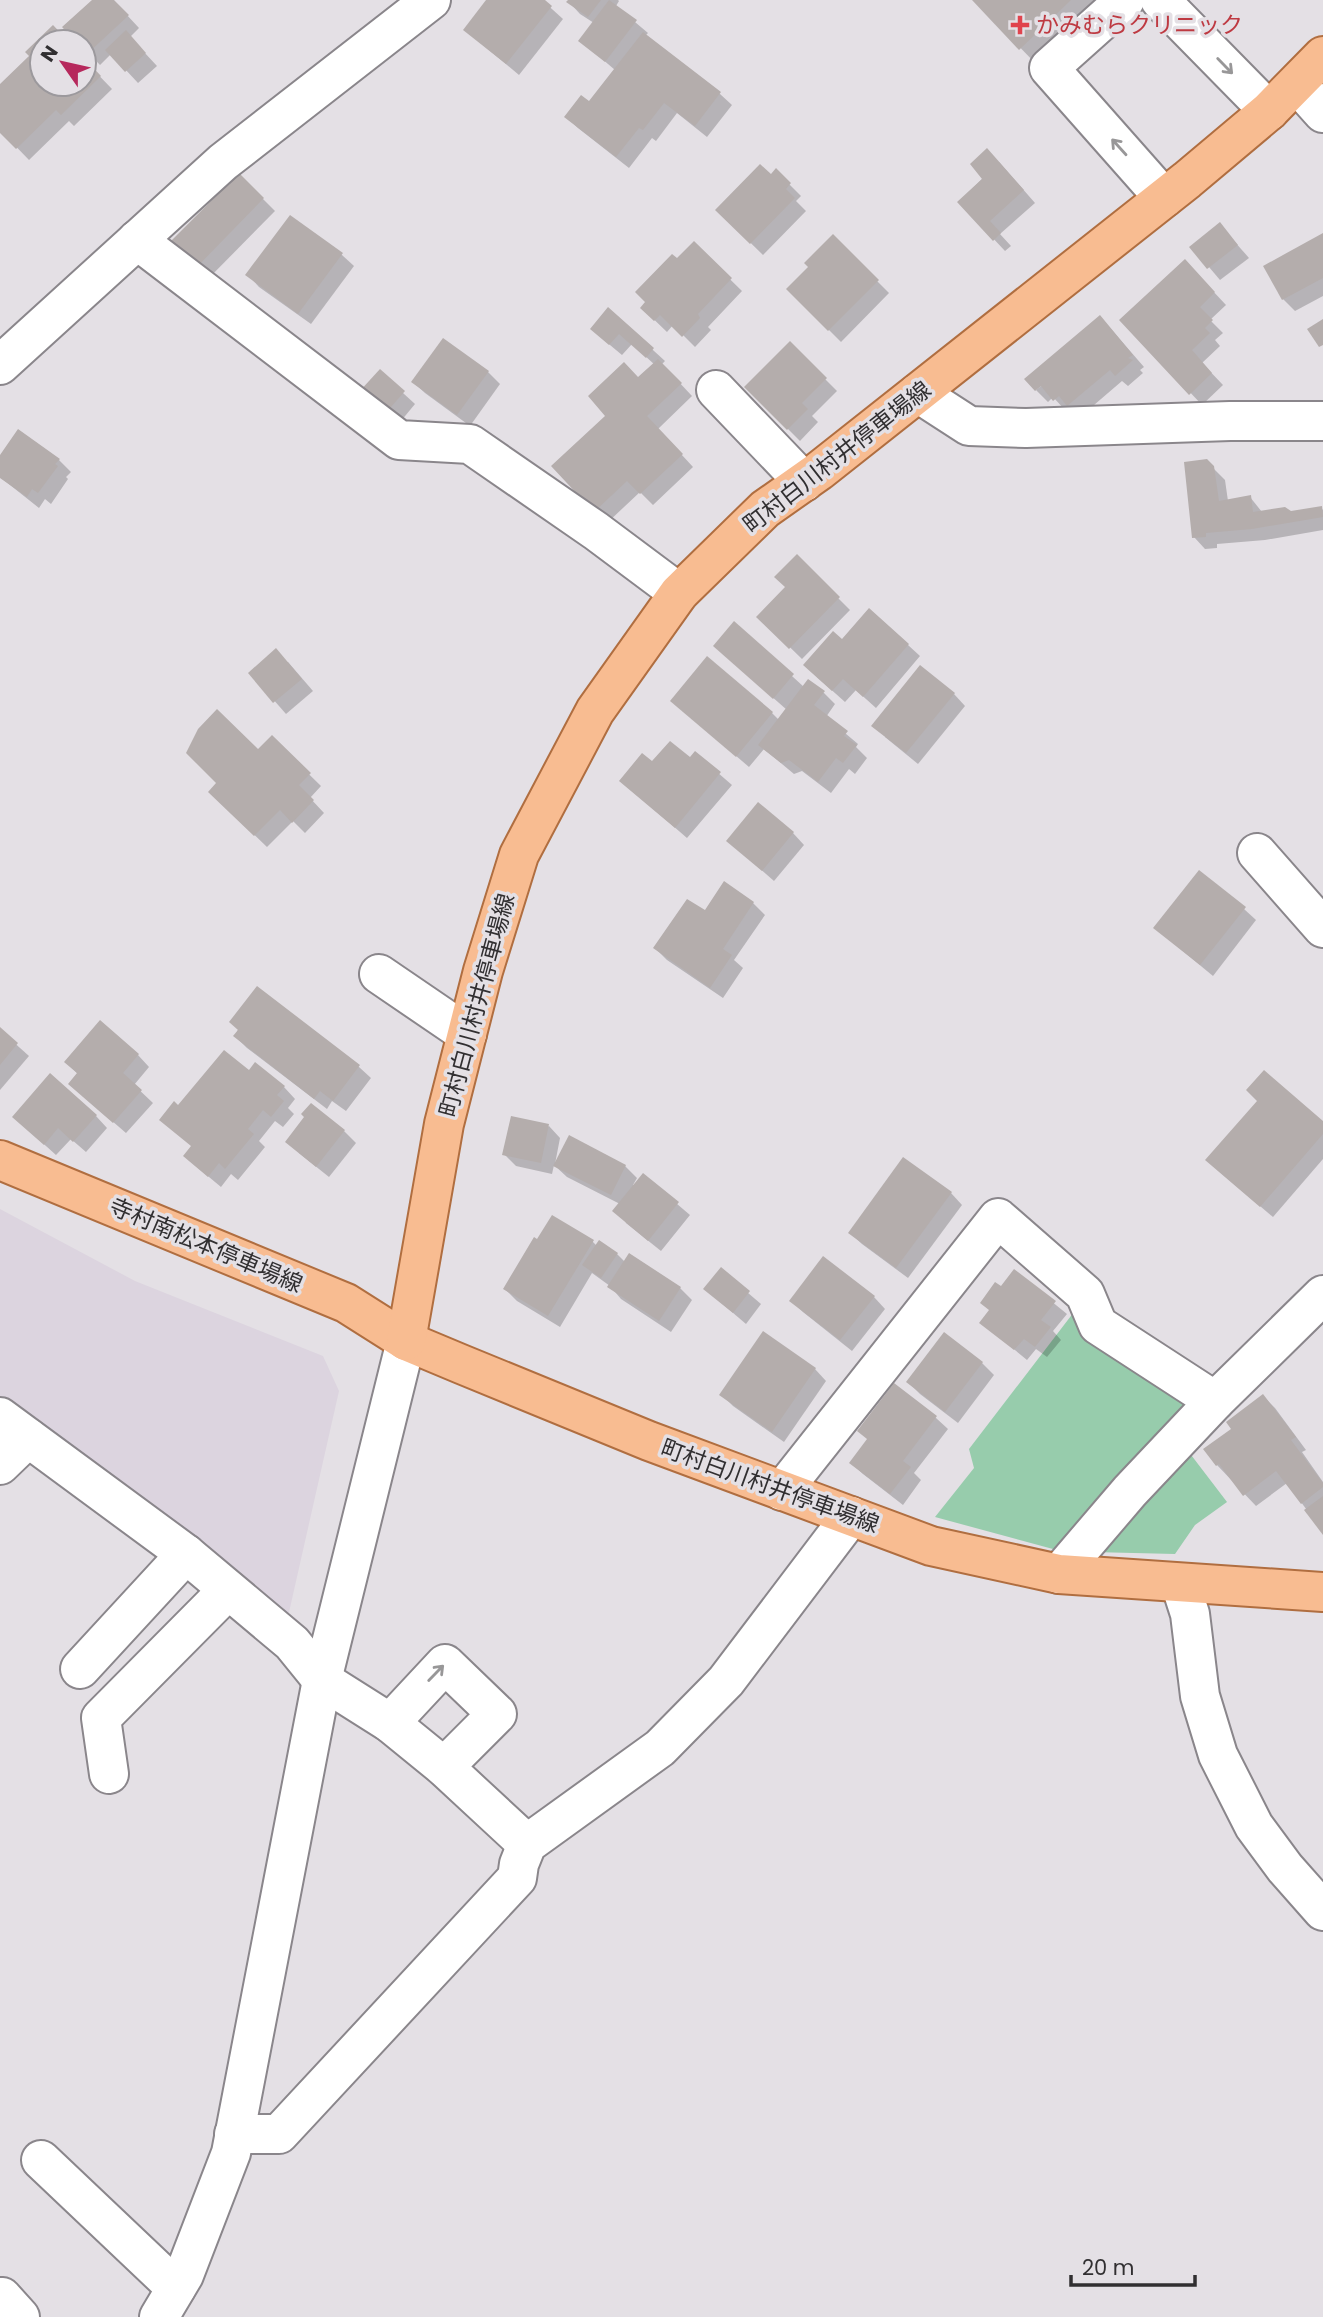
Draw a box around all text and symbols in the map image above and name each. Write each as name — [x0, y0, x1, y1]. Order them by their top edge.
place label: かみむらクリニック — [1036, 9, 1243, 41]
marker: かみむらクリニック — [1010, 15, 1030, 35]
north arrow — [28, 28, 98, 98]
text: N — [34, 40, 65, 67]
one-way arrow — [1216, 58, 1233, 75]
one-way arrow — [1111, 138, 1127, 156]
street label: 町村白川村井停車場線 — [737, 374, 937, 540]
street label: 町村白川村井停車場線 — [432, 890, 522, 1120]
street label: 寺村南松本停車場線 — [104, 1190, 308, 1300]
street label: 町村白川村井停車場線 — [656, 1432, 884, 1540]
one-way arrow — [428, 1665, 445, 1682]
scale bar — [1071, 2244, 1195, 2288]
text: 20 m — [1082, 2253, 1135, 2282]

